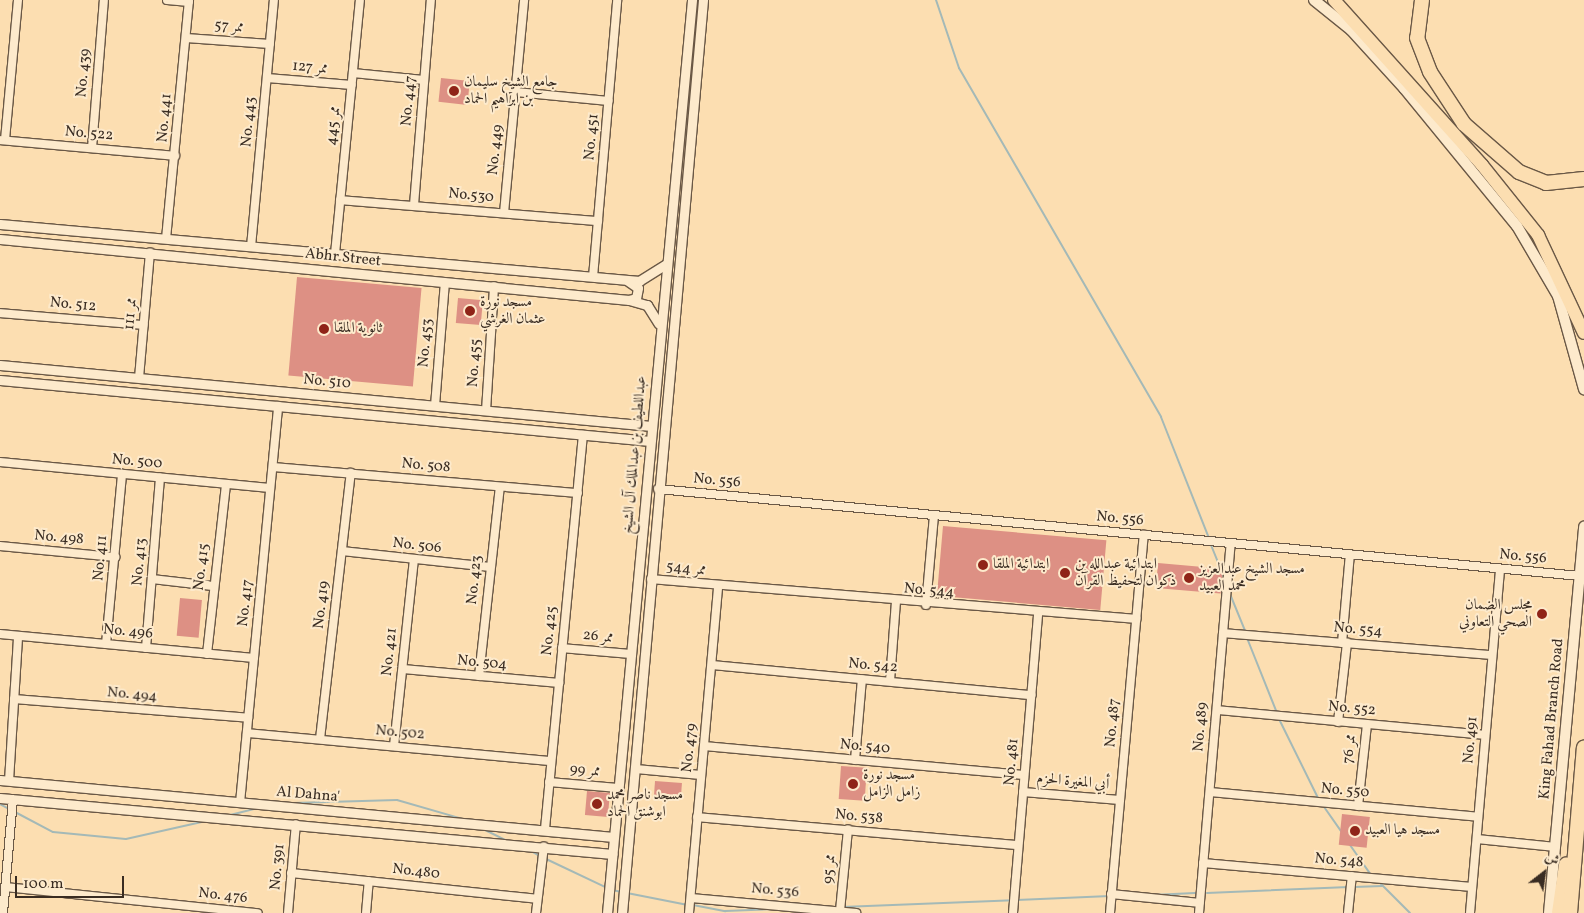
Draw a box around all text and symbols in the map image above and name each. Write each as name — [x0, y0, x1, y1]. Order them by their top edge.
street label: ممر 57 — [214, 17, 244, 37]
street label: No. 439 — [73, 48, 95, 98]
street label: ممر 127 — [291, 57, 329, 79]
place label: جامع الشيخ سليمان بن ابراهيم الحماد — [464, 73, 557, 108]
street label: No. 447 — [398, 75, 420, 127]
marker: جامع الشيخ سليمان بن ابراهيم الحماد — [448, 85, 460, 97]
street label: No. 441 — [154, 93, 176, 143]
street label: No. 443 — [238, 96, 260, 148]
street label: ممر 445 — [323, 105, 345, 147]
street label: No. 451 — [581, 113, 603, 161]
street label: No. 522 — [64, 123, 114, 145]
street label: No. 449 — [484, 124, 508, 176]
street label: No.530 — [447, 185, 495, 207]
street label: Abhr Street — [304, 245, 382, 271]
place label: مسجد نورة عثمان الغرشي — [480, 293, 545, 328]
street label: No. 512 — [49, 294, 97, 316]
street label: ممر 111 — [121, 297, 141, 331]
marker: مسجد نورة عثمان الغرشي — [464, 305, 476, 317]
street label: No. 453 — [415, 318, 437, 368]
place label: ثانوية الملقا — [334, 320, 382, 338]
marker: ثانوية الملقا — [318, 323, 330, 335]
street label: No. 455 — [464, 338, 486, 388]
street label: No. 510 — [303, 371, 351, 393]
street label: عبداللطيف بن عبدالملك آل الشيخ — [619, 375, 651, 535]
street label: No. 500 — [111, 451, 163, 473]
street label: No. 508 — [401, 455, 451, 477]
street label: No. 556 — [693, 470, 741, 492]
street label: No. 556 — [1096, 508, 1144, 530]
street label: No. 498 — [34, 527, 84, 549]
street label: No. 411 — [90, 534, 112, 582]
street label: No. 506 — [392, 534, 442, 558]
street label: No. 413 — [129, 537, 151, 587]
street label: No. 415 — [190, 542, 214, 592]
street label: No. 556 — [1499, 546, 1547, 568]
street label: No. 423 — [463, 554, 487, 606]
place label: ابتدائية عبدالله بن ذكوان لتحفيظ القرآن — [1075, 555, 1176, 590]
place label: ابتدائية الملقا — [993, 556, 1049, 574]
street label: ممر 544 — [665, 558, 707, 580]
marker: ابتدائية الملقا — [977, 559, 989, 571]
place label: مسجد الشيخ عبدالعزيز محمد العبيد — [1199, 560, 1305, 595]
marker: ابتدائية عبدالله بن ذكوان لتحفيظ القرآن — [1059, 567, 1071, 579]
marker: مسجد الشيخ عبدالعزيز محمد العبيد — [1183, 572, 1195, 584]
street label: No. 417 — [235, 578, 257, 628]
street label: No. 419 — [310, 580, 334, 630]
street label: No. 544 — [903, 580, 955, 602]
place label: مجلس الضمان الصحي التعاوني — [1459, 596, 1532, 631]
street label: No. 425 — [538, 605, 562, 657]
marker: مجلس الضمان الصحي التعاوني — [1536, 608, 1548, 620]
street label: No. 554 — [1333, 619, 1383, 641]
street label: No. 496 — [102, 621, 154, 643]
street label: ممر 26 — [582, 626, 614, 648]
street label: No. 421 — [379, 627, 401, 677]
street label: King Fahad Branch Road — [1536, 638, 1568, 800]
street label: No. 504 — [456, 652, 508, 674]
street label: No. 542 — [847, 655, 899, 677]
street label: No. 494 — [106, 684, 158, 706]
street label: No. 487 — [1102, 698, 1124, 748]
street label: No. 552 — [1327, 698, 1377, 720]
street label: No. 489 — [1190, 702, 1212, 752]
street label: No. 491 — [1460, 716, 1482, 764]
street label: No. 502 — [375, 722, 425, 744]
street label: No. 479 — [678, 723, 702, 773]
street label: ممر 76 — [1339, 733, 1361, 765]
street label: No. 540 — [839, 736, 891, 758]
street label: No. 481 — [1001, 738, 1023, 786]
street label: ممر 99 — [569, 761, 601, 781]
place label: مسجد نورة زامل الزامل — [863, 766, 920, 801]
street label: أبي المغيرة الحزم — [1036, 770, 1110, 794]
marker: مسجد نورة زامل الزامل — [847, 778, 859, 790]
street label: No. 550 — [1320, 780, 1370, 802]
street label: Al Dahna' — [275, 783, 341, 807]
place label: مسجد ناصر محمد ابوشنق الحماد — [607, 786, 683, 821]
marker: مسجد ناصر محمد ابوشنق الحماد — [591, 798, 603, 810]
street label: No. 538 — [834, 806, 884, 828]
place label: مسجد هيا العبيد — [1365, 822, 1440, 840]
marker: مسجد هيا العبيد — [1349, 825, 1361, 837]
street label: No. 391 — [267, 843, 289, 891]
north arrow — [1519, 848, 1569, 898]
text: ش — [1541, 848, 1563, 871]
street label: No. 548 — [1314, 850, 1364, 872]
street label: ممر 95 — [820, 853, 840, 885]
street label: No.480 — [391, 861, 441, 883]
scale bar — [18, 866, 126, 898]
text: 100 m — [23, 874, 63, 895]
street label: No. 536 — [750, 880, 800, 902]
street label: No. 476 — [198, 884, 248, 908]

